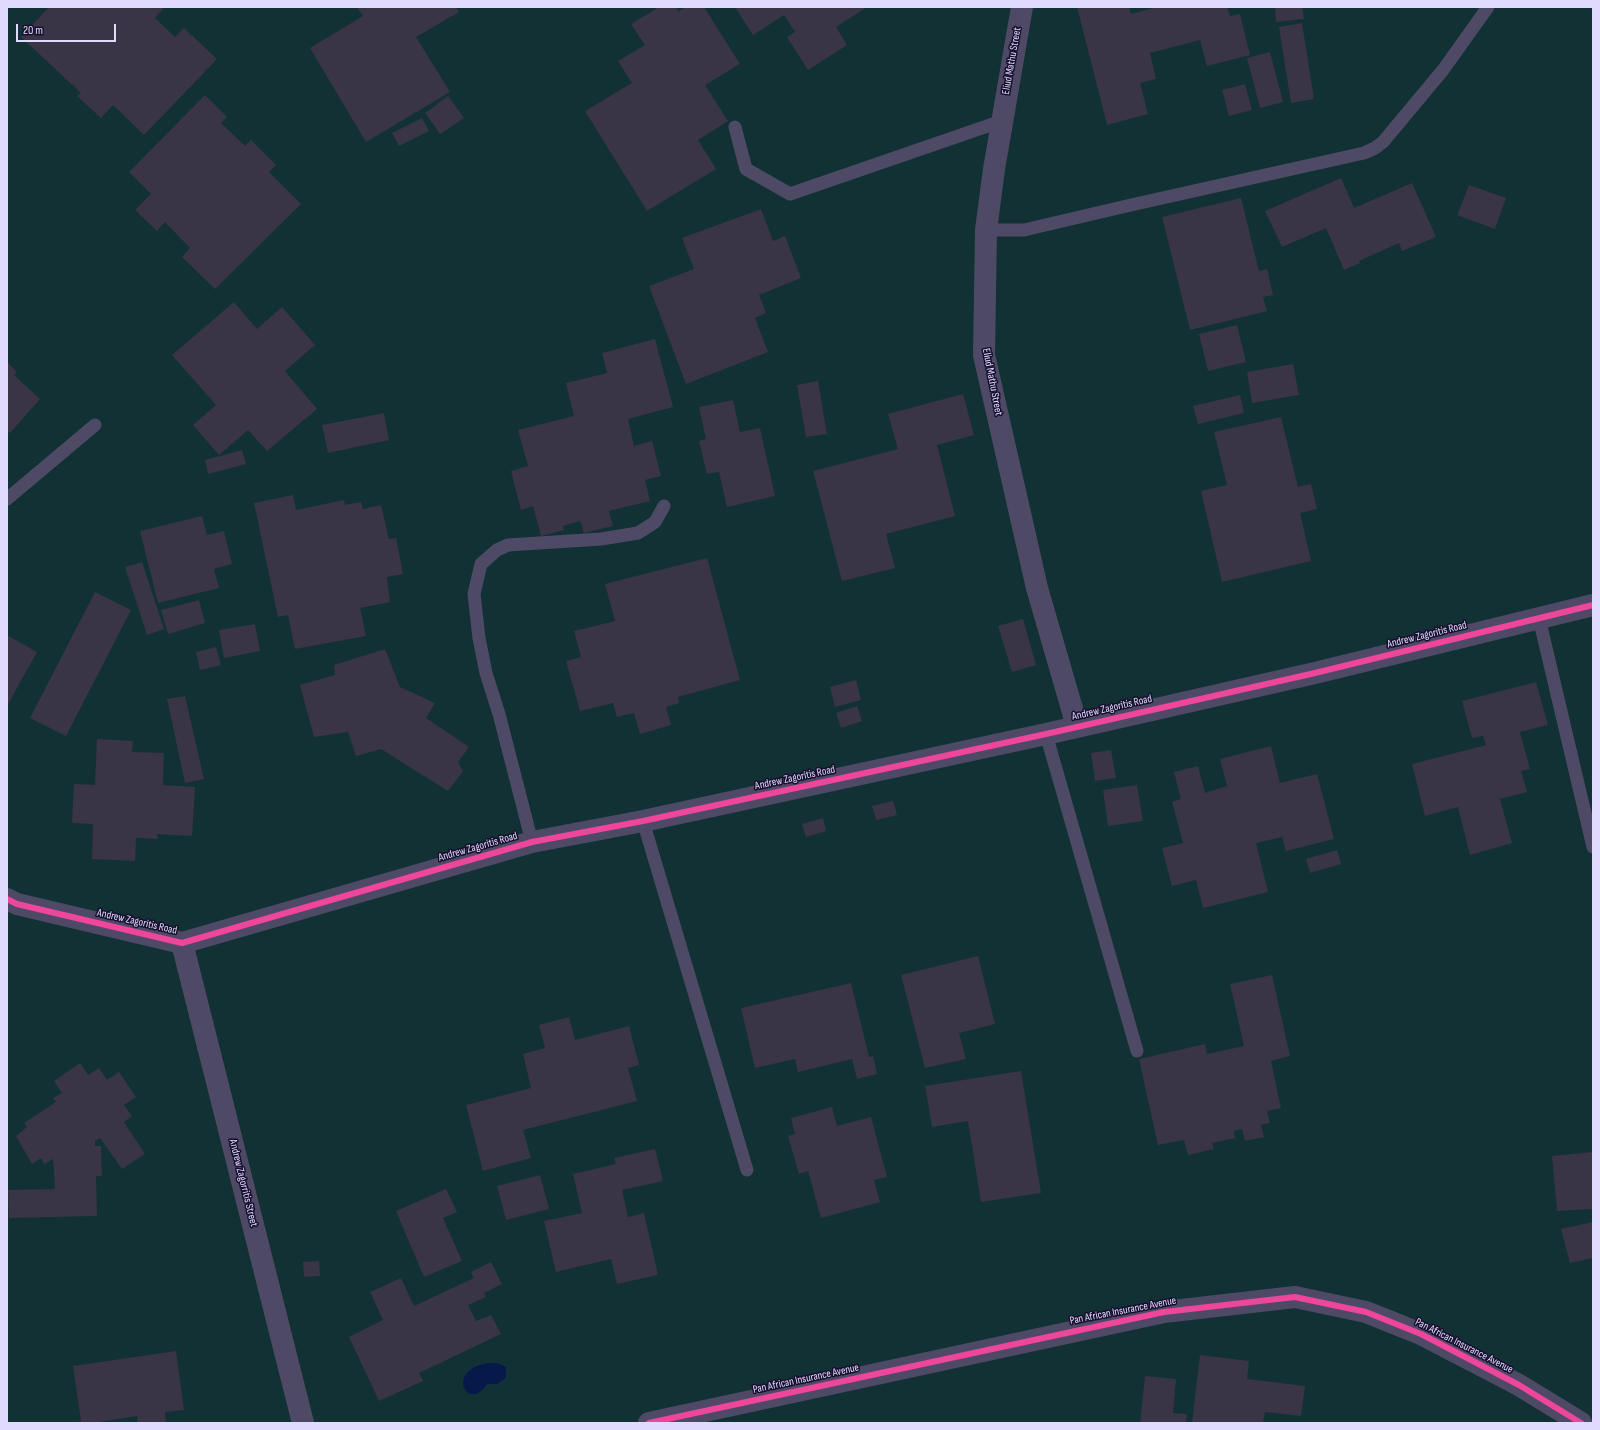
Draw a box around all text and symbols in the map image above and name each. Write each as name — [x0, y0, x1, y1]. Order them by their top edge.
scale bar — [18, 16, 118, 42]
text: 20 m — [23, 23, 43, 38]
street label: Eliud Mathu Street — [1000, 26, 1024, 96]
street label: Eliud Mathu Street — [979, 347, 1005, 417]
street label: Andrew Zagoritis Road — [1386, 619, 1468, 651]
street label: Andrew Zagoritis Road — [1071, 692, 1153, 724]
street label: Andrew Zagoritis Road — [754, 763, 836, 793]
street label: Andrew Zagoritis Road — [437, 829, 519, 865]
street label: Andrew Zagoritis Road — [96, 906, 178, 938]
street label: Andrew Zagorritis Street — [226, 1138, 260, 1228]
street label: Pan African Insurance Avenue — [1069, 1294, 1177, 1328]
street label: Pan African Insurance Avenue — [1413, 1316, 1515, 1376]
street label: Pan African Insurance Avenue — [752, 1361, 860, 1397]

